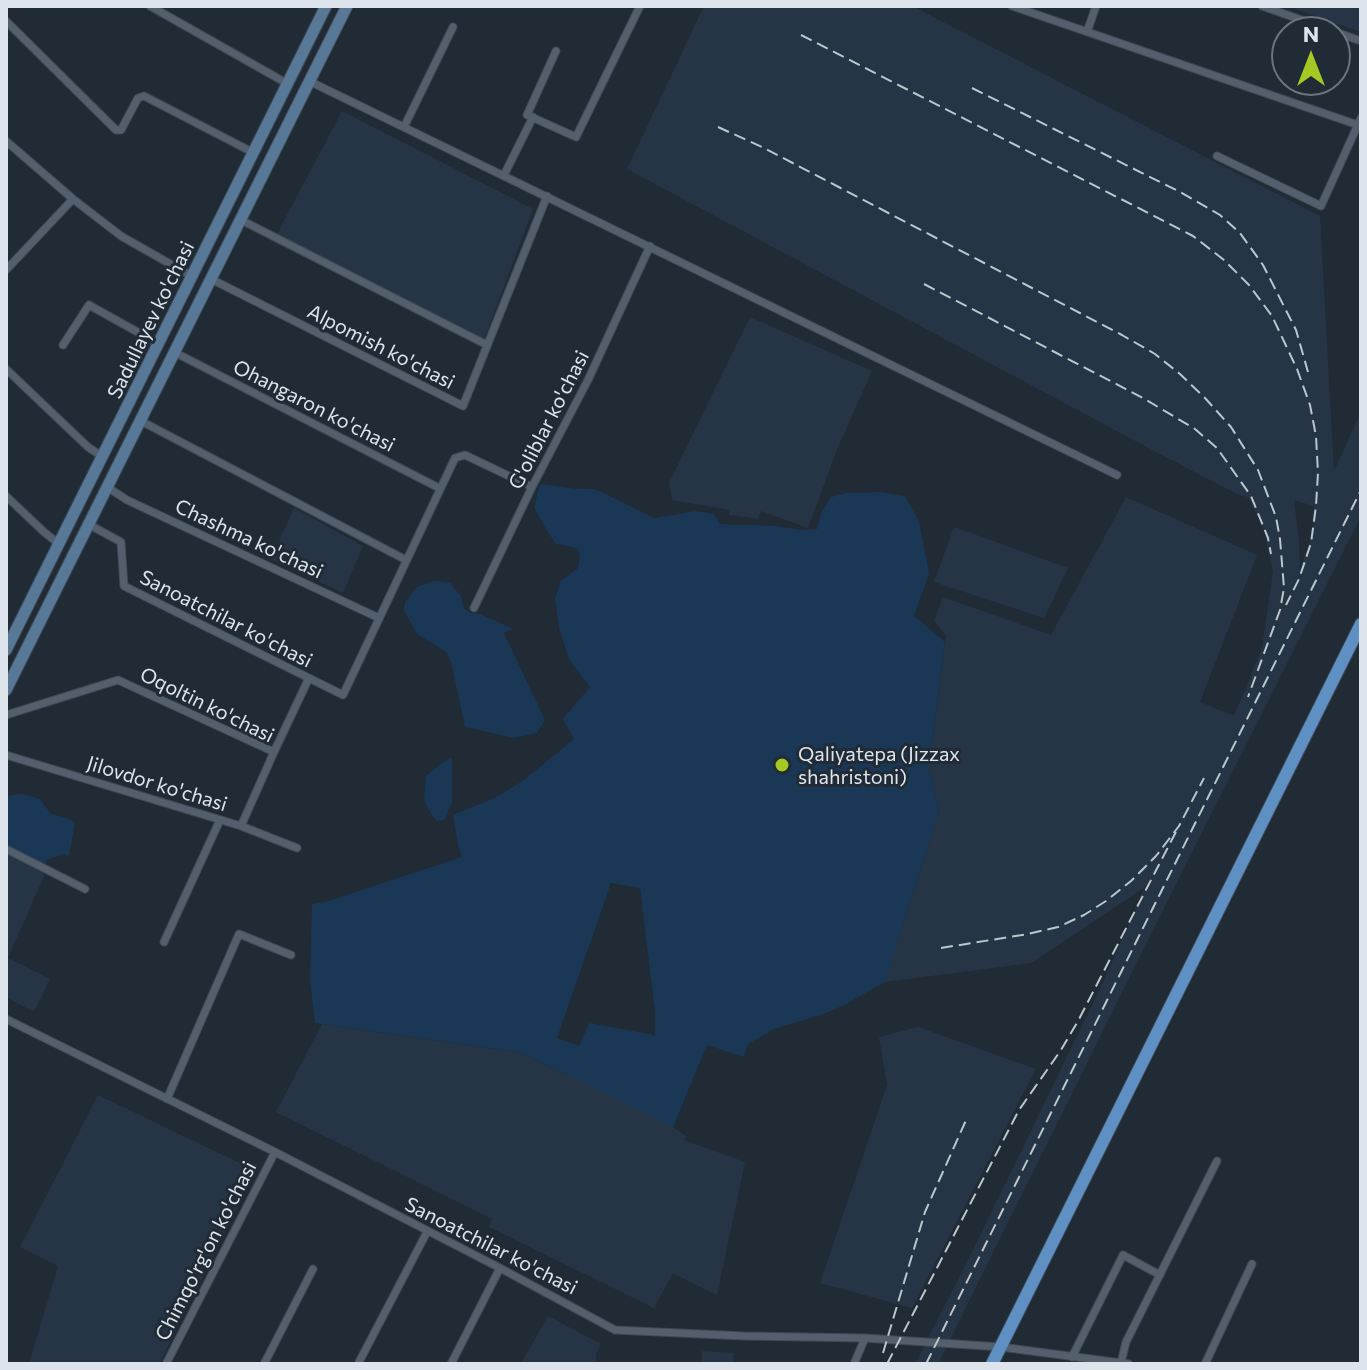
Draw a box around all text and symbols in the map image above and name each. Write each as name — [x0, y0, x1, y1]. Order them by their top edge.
north arrow — [1271, 16, 1351, 96]
text: N — [1303, 20, 1319, 47]
street label: Sadullayev ko'chasi — [102, 237, 200, 403]
street label: Alpomish ko'chasi — [303, 300, 459, 394]
street label: G'oliblar ko'chasi — [504, 347, 594, 493]
street label: Ohangaron ko'chasi — [229, 355, 399, 457]
street label: Chashma ko'chasi — [171, 494, 327, 584]
street label: Sanoatchilar ko'chasi — [136, 565, 316, 673]
street label: Oqoltin ko'chasi — [136, 662, 278, 748]
place label: Qaliyatepa (Jizzax shahristoni) — [798, 742, 960, 789]
street label: Jilovdor ko'chasi — [84, 751, 230, 817]
marker: Qaliyatepa (Jizzax shahristoni) — [773, 756, 791, 774]
street label: Chimqo'rg'on ko'chasi — [150, 1157, 262, 1345]
street label: Sanoatchilar ko'chasi — [401, 1192, 581, 1300]

